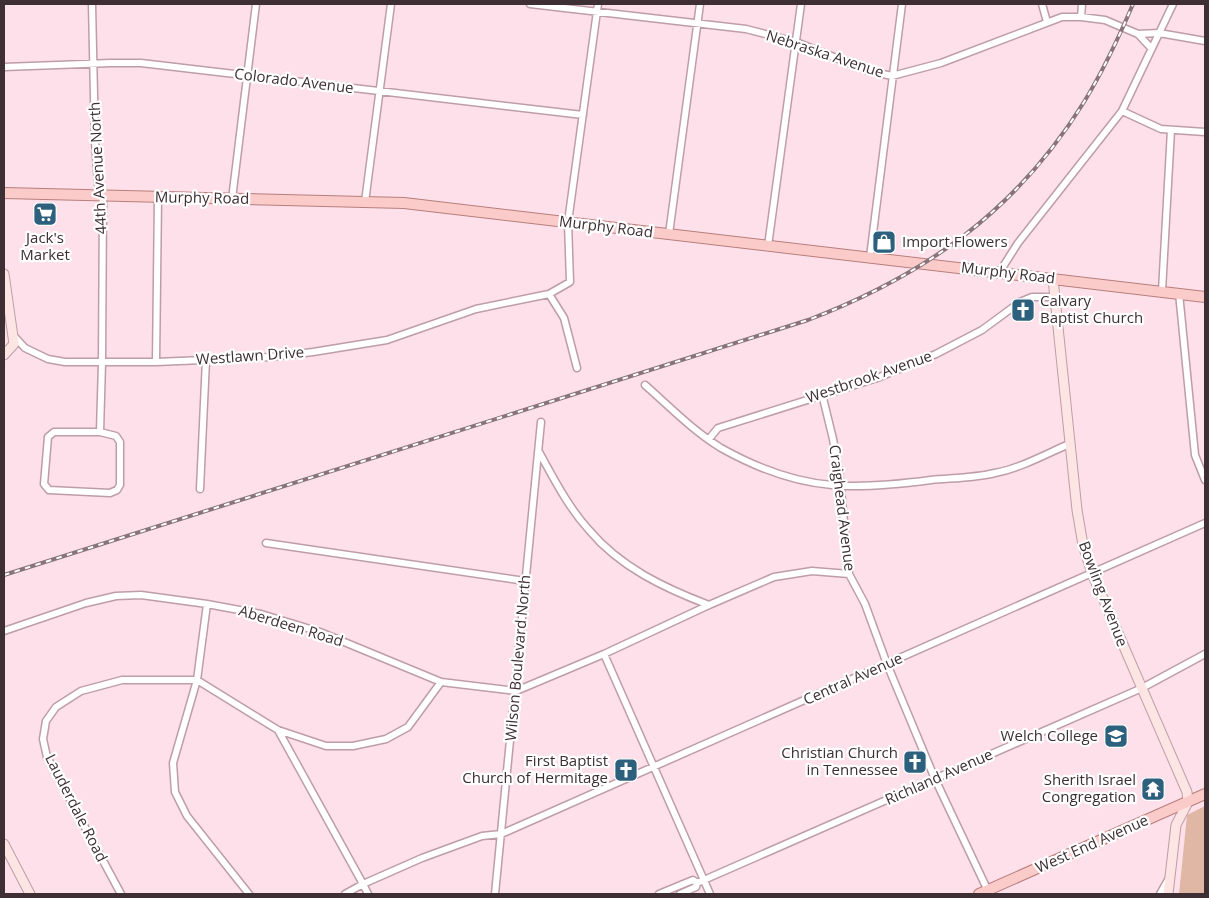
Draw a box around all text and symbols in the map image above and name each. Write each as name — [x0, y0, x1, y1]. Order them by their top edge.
street label: Nebraska Avenue — [764, 25, 887, 82]
street label: Colorado Avenue — [233, 63, 355, 97]
street label: 44th Avenue North — [84, 101, 110, 235]
street label: Murphy Road — [155, 186, 249, 208]
supermarket icon: Jack's Market — [32, 201, 58, 227]
street label: Murphy Road — [558, 210, 654, 242]
place label: Jack's Market — [20, 227, 70, 264]
shop icon: Import Flowers — [871, 229, 897, 255]
place label: Import Flowers — [902, 231, 1008, 251]
street label: Murphy Road — [960, 256, 1056, 288]
place label: Calvary Baptist Church — [1040, 290, 1143, 327]
church icon: Calvary Baptist Church — [1010, 297, 1036, 323]
street label: Westlawn Drive — [195, 341, 305, 369]
street label: Westbrook Avenue — [803, 345, 934, 407]
street label: Craighead Avenue — [825, 444, 861, 572]
street label: Bowling Avenue — [1075, 538, 1133, 649]
street label: Wilson Boulevard North — [500, 574, 534, 742]
street label: Aberdeen Road — [237, 600, 346, 650]
street label: Central Avenue — [800, 647, 905, 709]
school or university icon: Welch College — [1103, 723, 1129, 749]
place label: Welch College — [1001, 725, 1098, 745]
place label: Christian Church in Tennessee — [781, 742, 898, 779]
street label: Richland Avenue — [882, 743, 996, 809]
church icon: Christian Church in Tennessee — [902, 749, 928, 775]
street label: Lauderdale Road — [41, 750, 113, 865]
place label: First Baptist Church of Hermitage — [462, 750, 608, 787]
church icon: First Baptist Church of Hermitage — [613, 757, 639, 783]
place label: Sherith Israel Congregation — [1042, 769, 1136, 806]
temple icon: Sherith Israel Congregation — [1140, 776, 1166, 802]
street label: West End Avenue — [1032, 809, 1151, 877]

